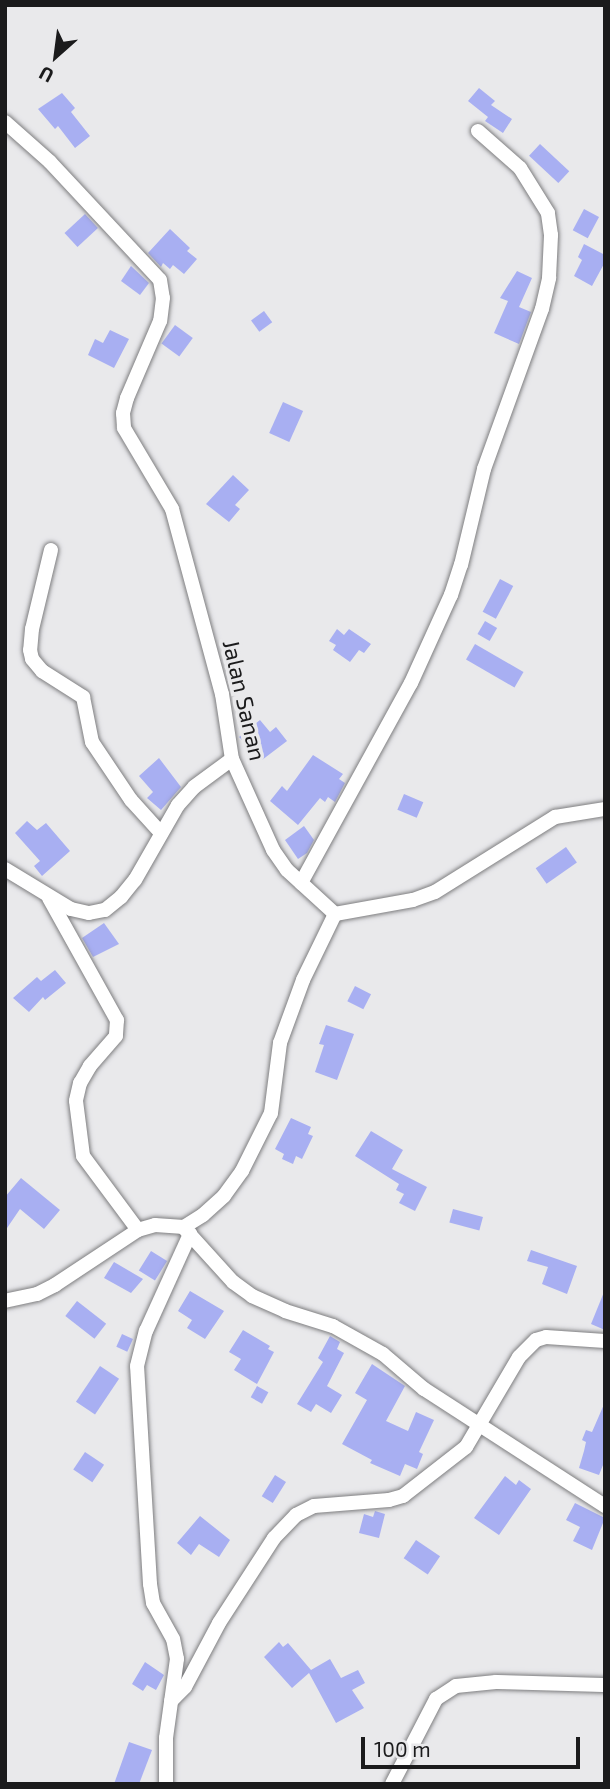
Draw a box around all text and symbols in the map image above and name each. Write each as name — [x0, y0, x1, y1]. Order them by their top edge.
north arrow — [21, 21, 91, 91]
text: U — [35, 62, 57, 88]
street label: Jalan Sanan — [218, 637, 272, 763]
scale bar — [365, 1722, 584, 1766]
text: 100 m — [374, 1736, 431, 1761]

